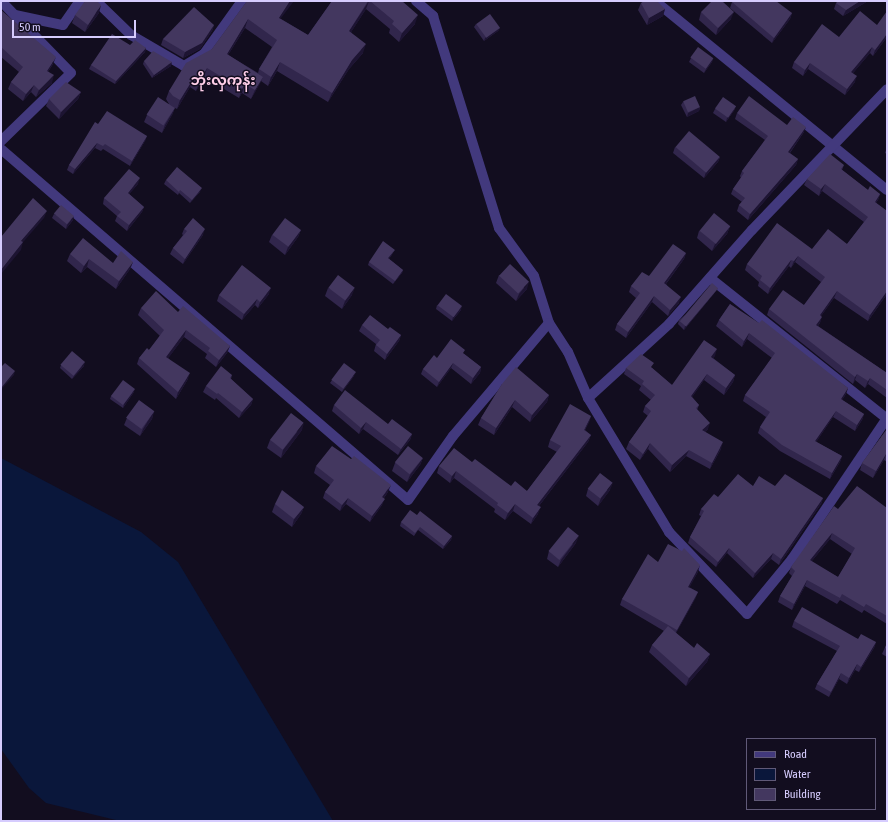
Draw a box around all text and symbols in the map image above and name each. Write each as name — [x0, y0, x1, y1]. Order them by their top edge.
scale bar — [14, 12, 138, 38]
text: 50 m — [19, 20, 41, 34]
district label: ဘိုးလှကုန်း — [190, 72, 256, 88]
legend — [746, 738, 876, 810]
text: Road — [784, 747, 807, 761]
text: Water — [784, 767, 810, 781]
text: Building — [784, 787, 821, 801]

